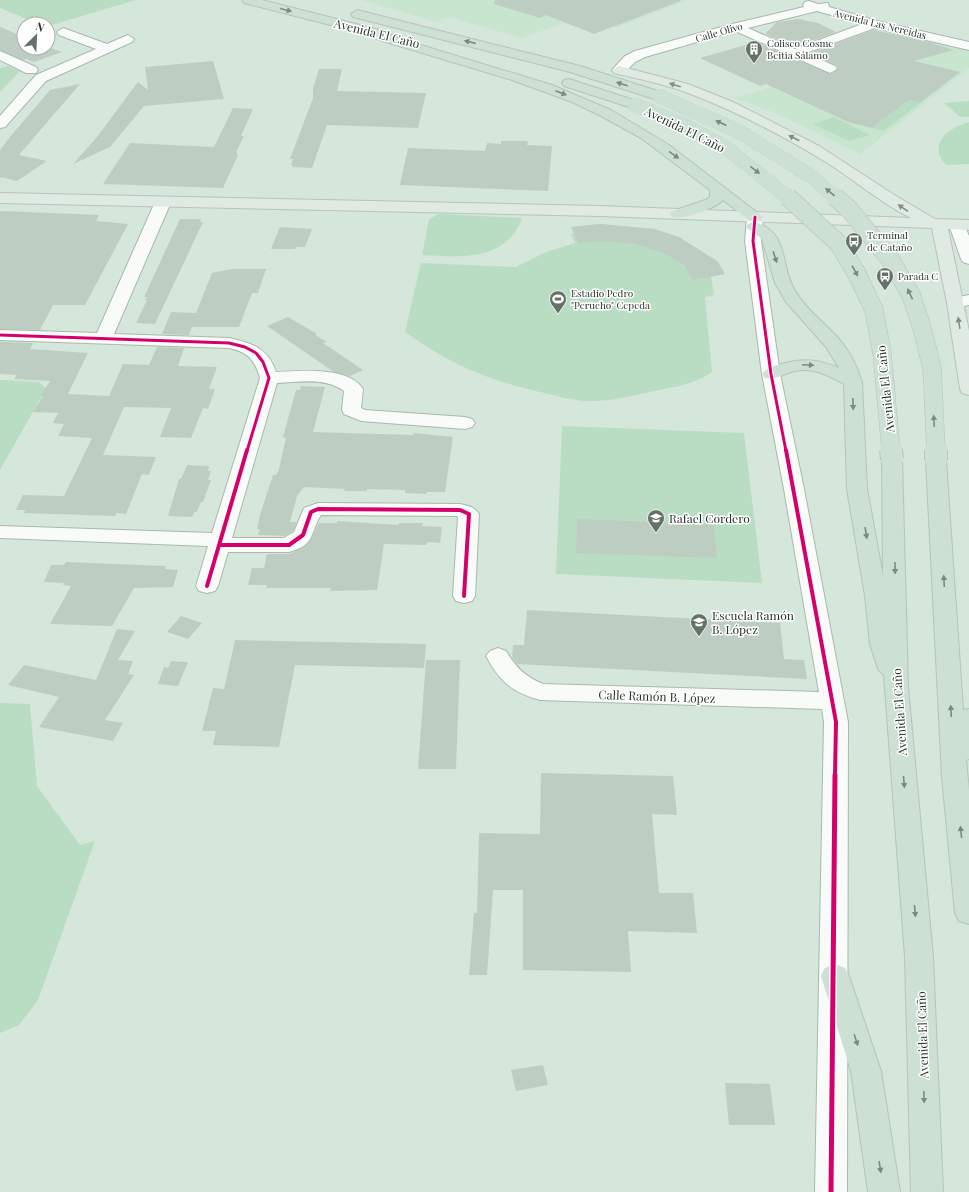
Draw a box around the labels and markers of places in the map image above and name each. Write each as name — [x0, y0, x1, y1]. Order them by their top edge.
place label: Coliseo Cosme Beitia Sálamo — [767, 36, 833, 62]
building icon: Coliseo Cosme Beitia Sálamo — [744, 39, 764, 64]
place label: Terminal de Cataño — [867, 228, 913, 254]
bus stop icon: Terminal de Cataño — [844, 231, 864, 256]
bus stop icon: Parada C — [875, 266, 895, 291]
place label: Parada C — [898, 269, 938, 283]
place label: Estadio Pedro "Perucho" Cepeda — [571, 286, 650, 312]
sports icon: Estadio Pedro "Perucho" Cepeda — [548, 289, 568, 314]
school or university icon: Rafael Cordero — [646, 508, 666, 533]
place label: Rafael Cordero — [669, 510, 750, 526]
place label: Escuela Ramón B. López — [712, 607, 794, 637]
school or university icon: Escuela Ramón B. López — [689, 612, 709, 637]

